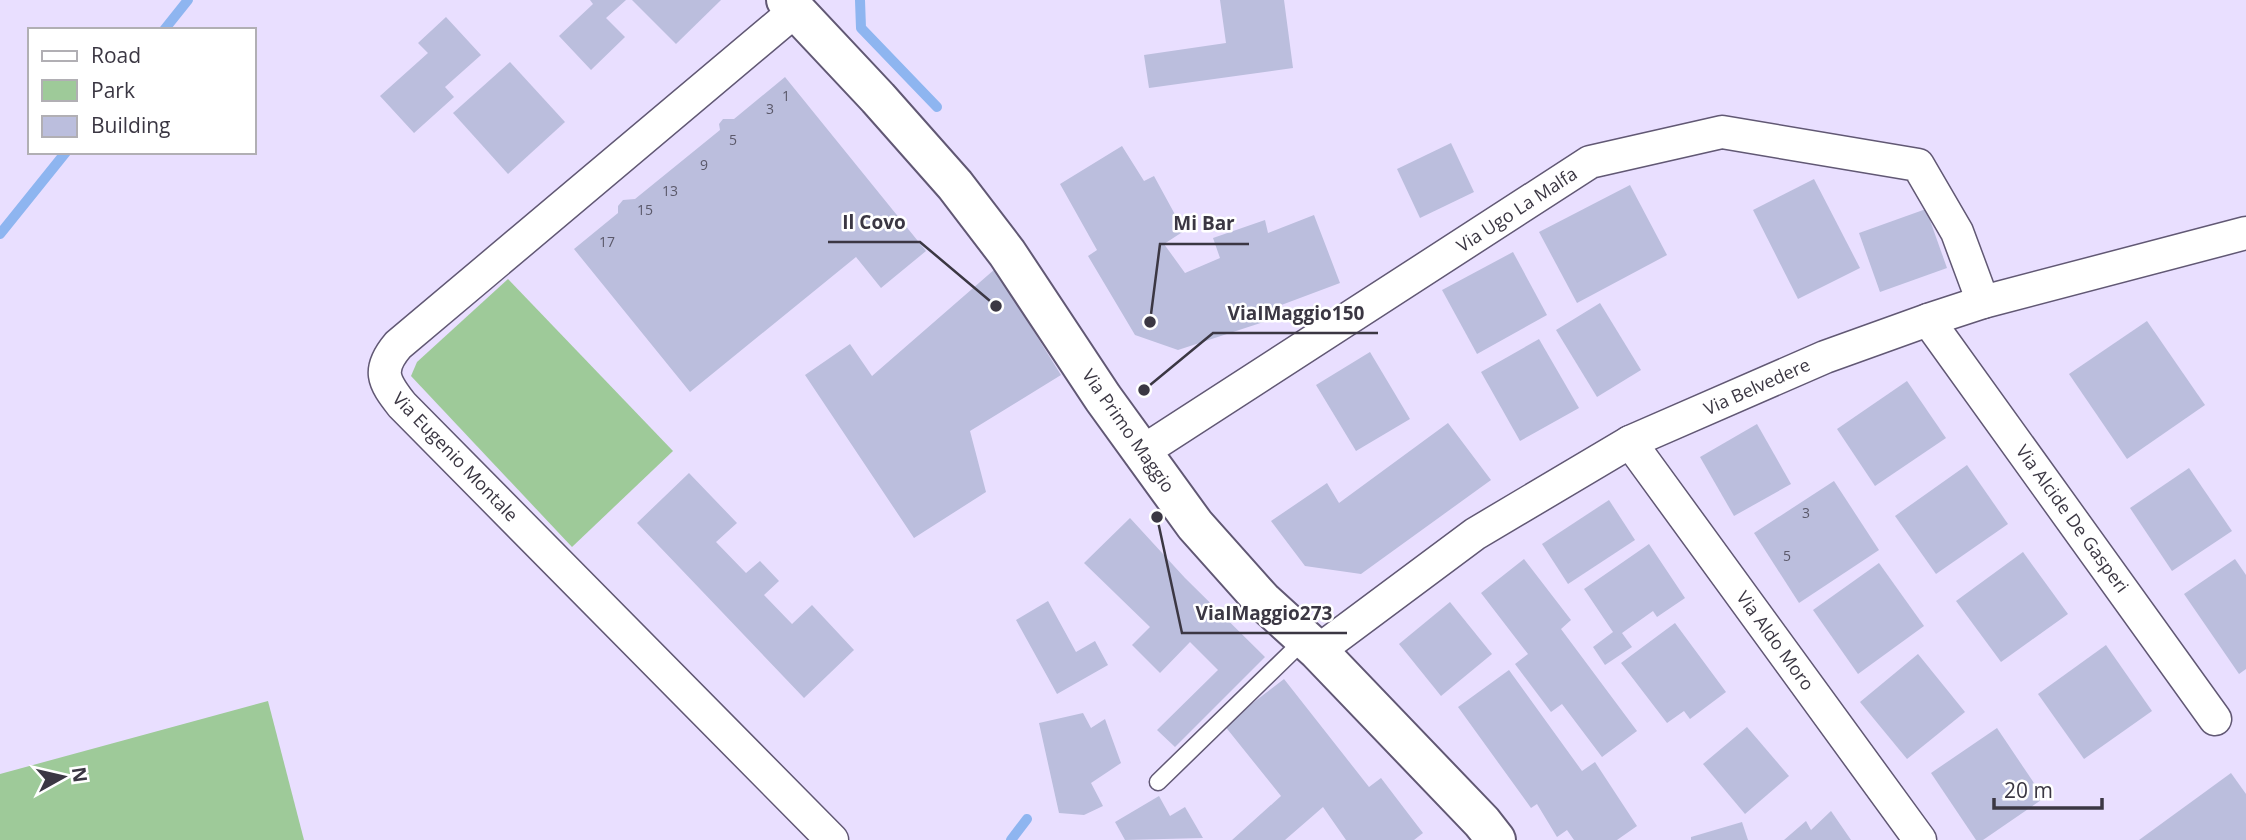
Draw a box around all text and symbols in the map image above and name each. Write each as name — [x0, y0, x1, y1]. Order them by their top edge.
legend — [28, 28, 256, 154]
text: Road — [91, 41, 141, 69]
text: Park — [91, 76, 135, 104]
house number: 1 — [782, 86, 790, 105]
house number: 3 — [766, 99, 774, 118]
text: Building — [91, 111, 170, 139]
house number: 5 — [729, 130, 737, 149]
house number: 9 — [700, 155, 708, 174]
street label: Via Ugo La Malfa — [1452, 161, 1581, 257]
house number: 13 — [662, 181, 678, 200]
house number: 15 — [637, 200, 653, 219]
callout: Il Covo — [828, 202, 920, 242]
callout: Mi Bar — [1160, 204, 1249, 244]
text: Il Covo — [842, 209, 906, 235]
text: Mi Bar — [1173, 210, 1235, 236]
house number: 17 — [599, 232, 615, 251]
callout: ViaIMaggio150 — [1213, 293, 1378, 333]
text: ViaIMaggio150 — [1228, 300, 1365, 326]
street label: Via Belvedere — [1700, 352, 1814, 420]
street label: Via Primo Maggio — [1077, 364, 1181, 497]
street label: Via Eugenio Montale — [388, 386, 524, 526]
street label: Via Alcide De Gasperi — [2011, 440, 2135, 597]
house number: 3 — [1802, 503, 1810, 522]
house number: 5 — [1783, 546, 1791, 565]
street label: Via Aldo Moro — [1732, 586, 1820, 695]
callout: ViaIMaggio273 — [1182, 593, 1347, 633]
text: ViaIMaggio273 — [1196, 600, 1333, 626]
north arrow — [28, 742, 98, 812]
text: N — [66, 765, 94, 784]
scale bar — [1994, 766, 2102, 810]
text: 20 m — [2004, 776, 2053, 804]

